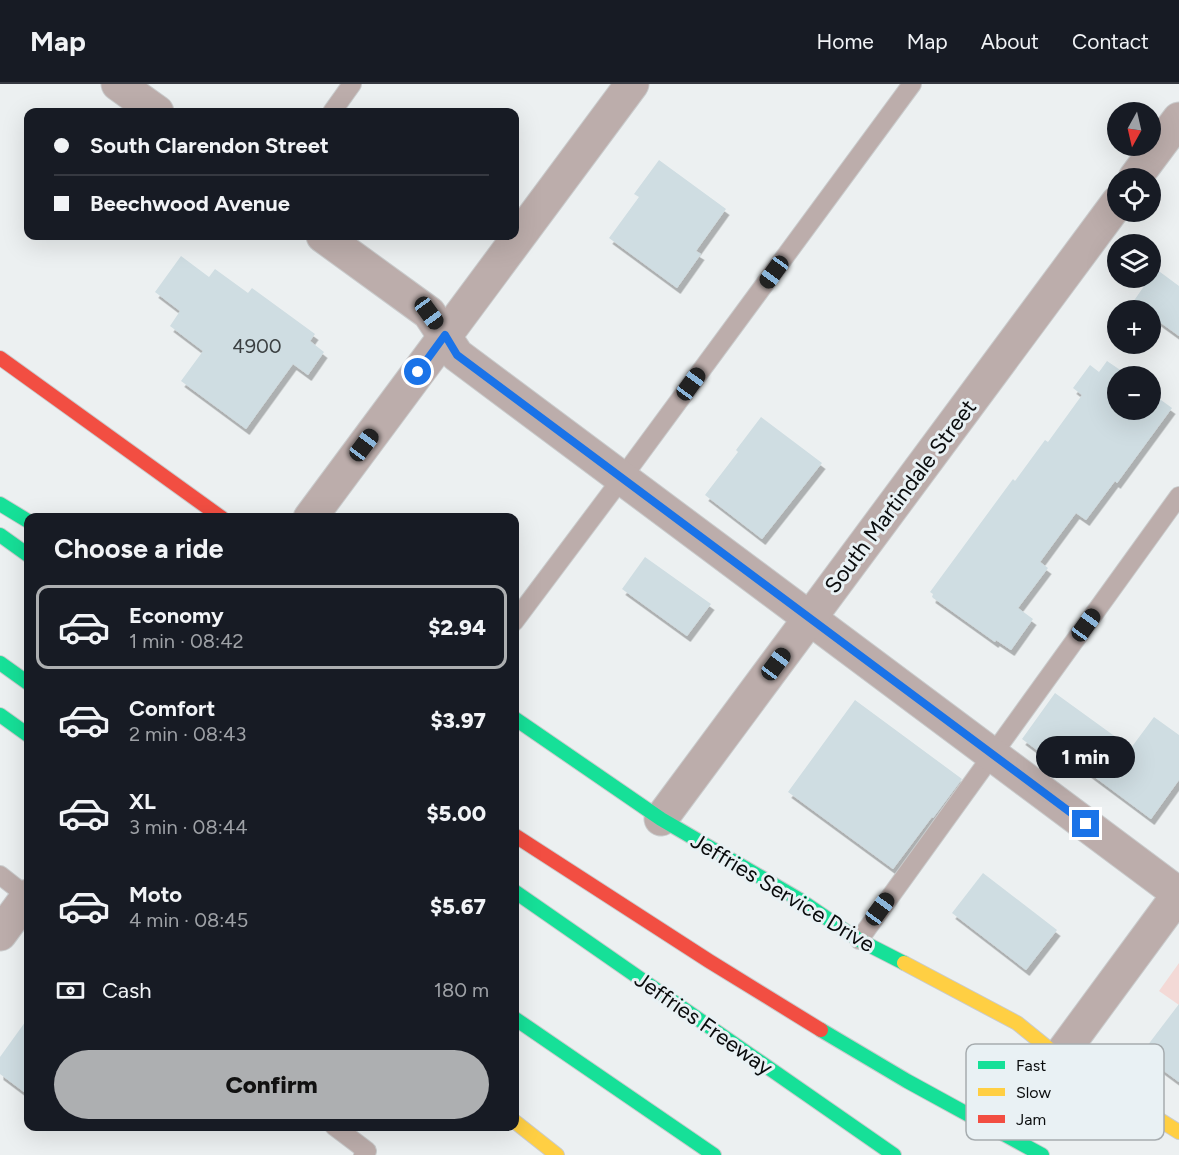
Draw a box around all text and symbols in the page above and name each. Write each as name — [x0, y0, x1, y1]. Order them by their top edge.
text: Map — [30, 24, 86, 58]
text: Home — [817, 29, 874, 54]
text: Map — [907, 29, 948, 54]
text: About — [981, 29, 1039, 54]
text: Contact — [1072, 29, 1149, 54]
north arrow — [1107, 102, 1161, 156]
map controls — [1107, 102, 1161, 420]
text: South Clarendon Street — [90, 132, 329, 159]
button: locate — [1107, 168, 1161, 222]
text: Beechwood Avenue — [90, 190, 290, 217]
button: layers — [1107, 234, 1161, 288]
car — [756, 252, 792, 292]
car — [411, 293, 447, 333]
button: + — [1107, 300, 1161, 354]
house number: 4900 — [232, 334, 282, 358]
route start — [404, 358, 431, 385]
car — [673, 364, 709, 404]
button: − — [1107, 366, 1161, 420]
street label: South Martindale Street — [819, 394, 982, 598]
car — [346, 425, 382, 465]
text: Choose a ride — [54, 532, 223, 565]
icon: car — [57, 600, 111, 654]
text: Economy — [129, 602, 224, 629]
car — [1068, 605, 1104, 645]
text: $2.94 — [428, 614, 486, 641]
text: 1 min · 08:42 — [129, 629, 244, 653]
car — [758, 644, 794, 684]
icon: car — [57, 693, 111, 747]
text: Comfort — [129, 695, 215, 722]
text: $3.97 — [430, 707, 486, 734]
text: 2 min · 08:43 — [129, 722, 246, 746]
callout: 1 min — [1036, 737, 1136, 779]
text: 1 min — [1062, 745, 1109, 769]
icon: car — [57, 786, 111, 840]
text: XL — [129, 788, 156, 815]
text: $5.00 — [426, 800, 486, 827]
route end — [1072, 810, 1099, 837]
text: 3 min · 08:44 — [129, 815, 248, 839]
street label: Jeffries Service Drive — [686, 827, 880, 958]
icon: car — [57, 879, 111, 933]
text: Moto — [129, 881, 182, 908]
car — [862, 889, 898, 929]
text: $5.67 — [430, 893, 486, 920]
text: 4 min · 08:45 — [129, 908, 248, 932]
street label: Jeffries Freeway — [629, 966, 778, 1081]
icon: cash — [54, 974, 87, 1007]
text: Cash — [102, 977, 152, 1004]
text: 180 m — [434, 978, 489, 1002]
legend — [966, 1044, 1164, 1140]
button: Confirm — [54, 1050, 489, 1119]
text: Fast — [1016, 1056, 1046, 1075]
text: Slow — [1016, 1083, 1051, 1102]
text: Jam — [1016, 1110, 1046, 1129]

